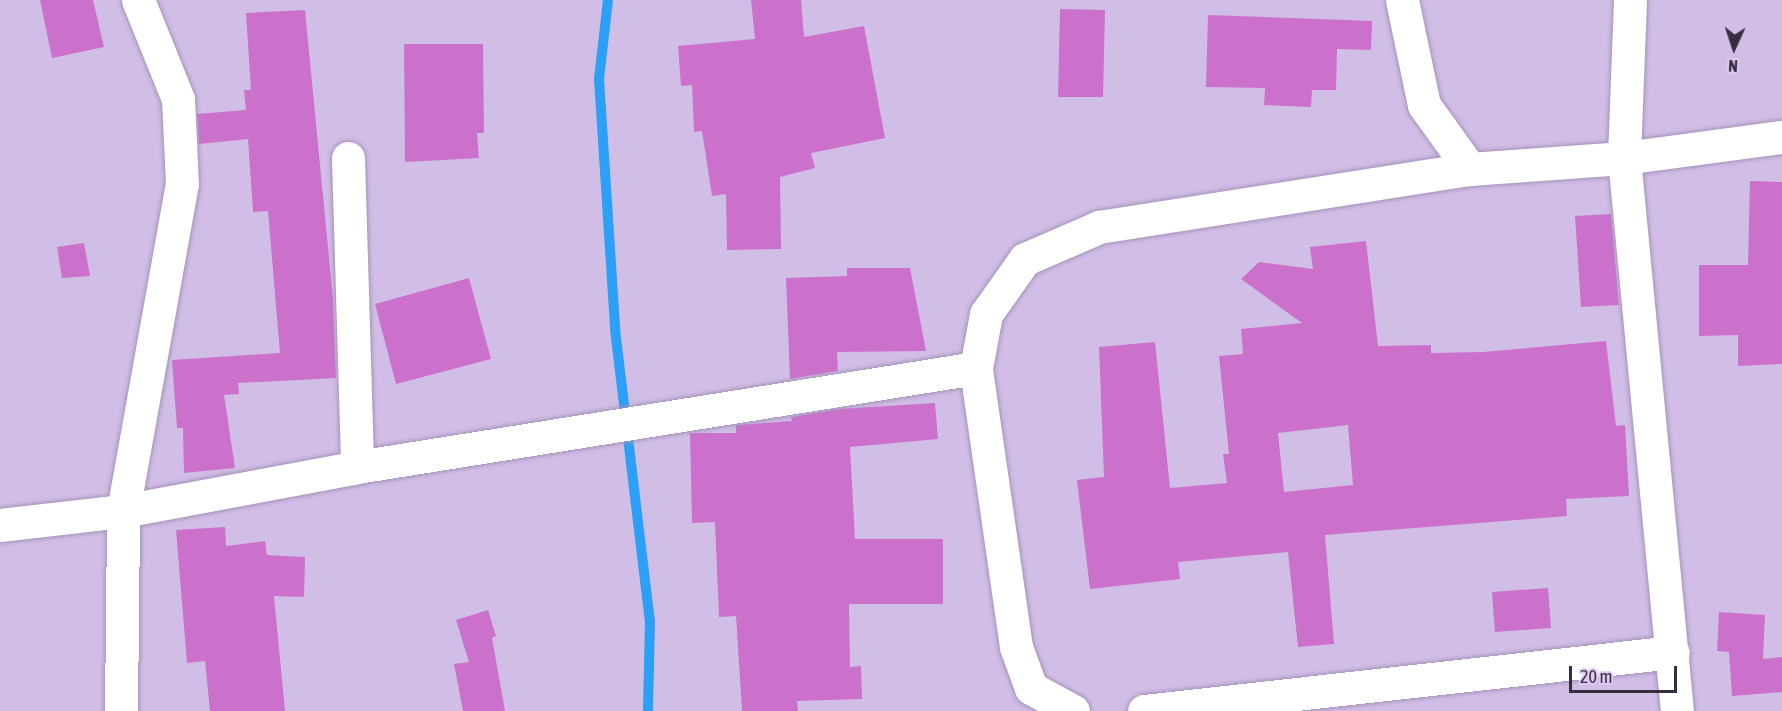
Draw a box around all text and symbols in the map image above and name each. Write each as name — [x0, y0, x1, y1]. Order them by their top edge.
north arrow — [1704, 18, 1764, 78]
text: N — [1728, 57, 1738, 75]
scale bar — [1572, 654, 1680, 692]
text: 20 m — [1580, 666, 1612, 687]

